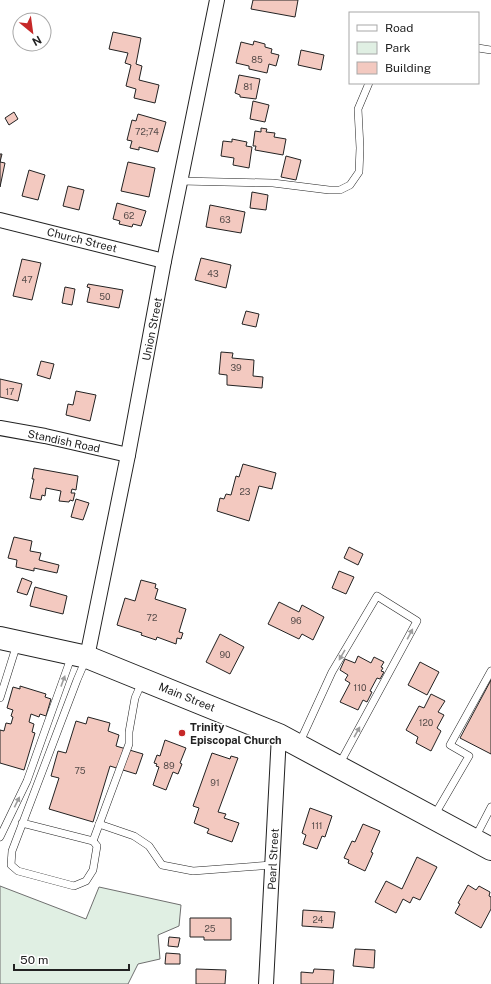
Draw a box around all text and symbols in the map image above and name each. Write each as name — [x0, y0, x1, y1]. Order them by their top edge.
north arrow — [12, 12, 52, 52]
legend — [349, 12, 479, 84]
text: Road — [385, 21, 413, 35]
text: N — [30, 33, 44, 48]
text: Park — [385, 41, 411, 55]
house number: 85 — [251, 54, 263, 65]
text: Building — [385, 61, 431, 75]
house number: 81 — [243, 81, 253, 92]
house number: 72;74 — [135, 126, 159, 137]
house number: 62 — [124, 210, 134, 221]
house number: 63 — [219, 214, 231, 225]
street label: Church Street — [46, 226, 118, 254]
house number: 43 — [207, 268, 219, 279]
house number: 47 — [21, 274, 33, 285]
house number: 50 — [99, 291, 111, 302]
street label: Union Street — [140, 296, 164, 362]
house number: 39 — [230, 362, 242, 373]
house number: 17 — [5, 386, 15, 397]
street label: Standish Road — [27, 427, 101, 455]
house number: 23 — [239, 486, 251, 497]
house number: 72 — [147, 612, 157, 623]
house number: 96 — [290, 615, 302, 626]
one-way arrow — [407, 628, 414, 640]
house number: 90 — [219, 649, 231, 660]
one-way arrow — [339, 649, 346, 661]
one-way arrow — [60, 674, 66, 686]
street label: Main Street — [157, 680, 217, 714]
house number: 110 — [354, 682, 367, 693]
house number: 120 — [419, 717, 434, 728]
place label: Trinity Episcopal Church — [190, 721, 282, 746]
one-way arrow — [353, 726, 360, 738]
marker: Trinity Episcopal Church — [177, 728, 187, 738]
house number: 89 — [163, 760, 175, 771]
house number: 75 — [74, 765, 86, 776]
house number: 91 — [210, 777, 220, 788]
one-way arrow — [14, 796, 20, 808]
house number: 111 — [312, 820, 323, 831]
street label: Pearl Street — [265, 828, 281, 890]
house number: 24 — [312, 914, 324, 925]
house number: 25 — [204, 923, 216, 934]
scale bar — [14, 946, 129, 972]
text: 50 m — [20, 953, 48, 967]

